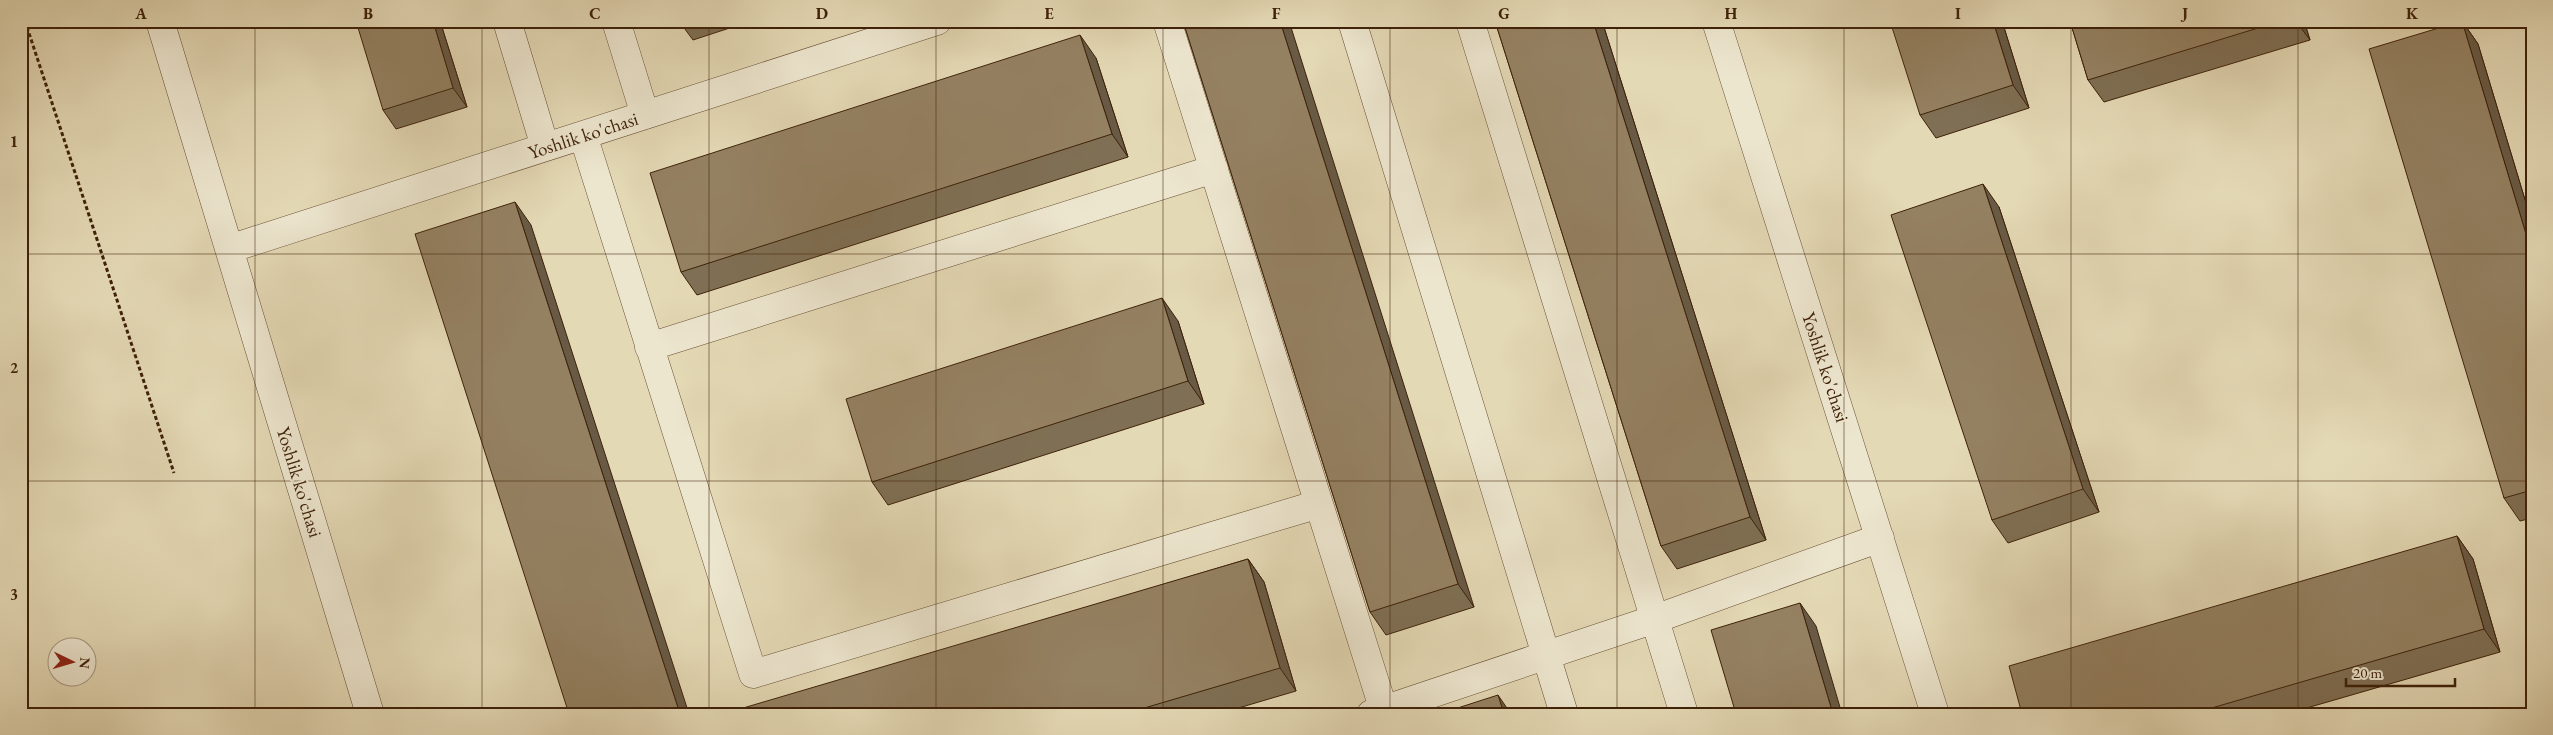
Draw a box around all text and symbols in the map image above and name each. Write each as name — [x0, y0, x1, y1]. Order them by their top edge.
text: A — [134, 3, 147, 24]
text: B — [363, 3, 373, 24]
text: C — [589, 3, 601, 24]
text: D — [816, 3, 828, 24]
text: E — [1044, 3, 1054, 24]
text: F — [1272, 3, 1281, 24]
text: G — [1498, 3, 1510, 24]
text: H — [1725, 3, 1738, 24]
text: I — [1955, 3, 1961, 24]
text: J — [2180, 3, 2188, 24]
text: K — [2406, 3, 2419, 24]
street label: Yoshlik ko'chasi — [525, 106, 642, 165]
text: 1 — [10, 131, 18, 152]
street label: Yoshlik ko'chasi — [1796, 309, 1855, 426]
text: 2 — [10, 357, 19, 378]
street label: Yoshlik ko'chasi — [271, 424, 328, 541]
text: 3 — [10, 584, 18, 605]
north arrow — [48, 638, 98, 688]
scale bar — [2346, 655, 2454, 687]
text: N — [75, 657, 94, 670]
text: 20 m — [2353, 663, 2382, 682]

